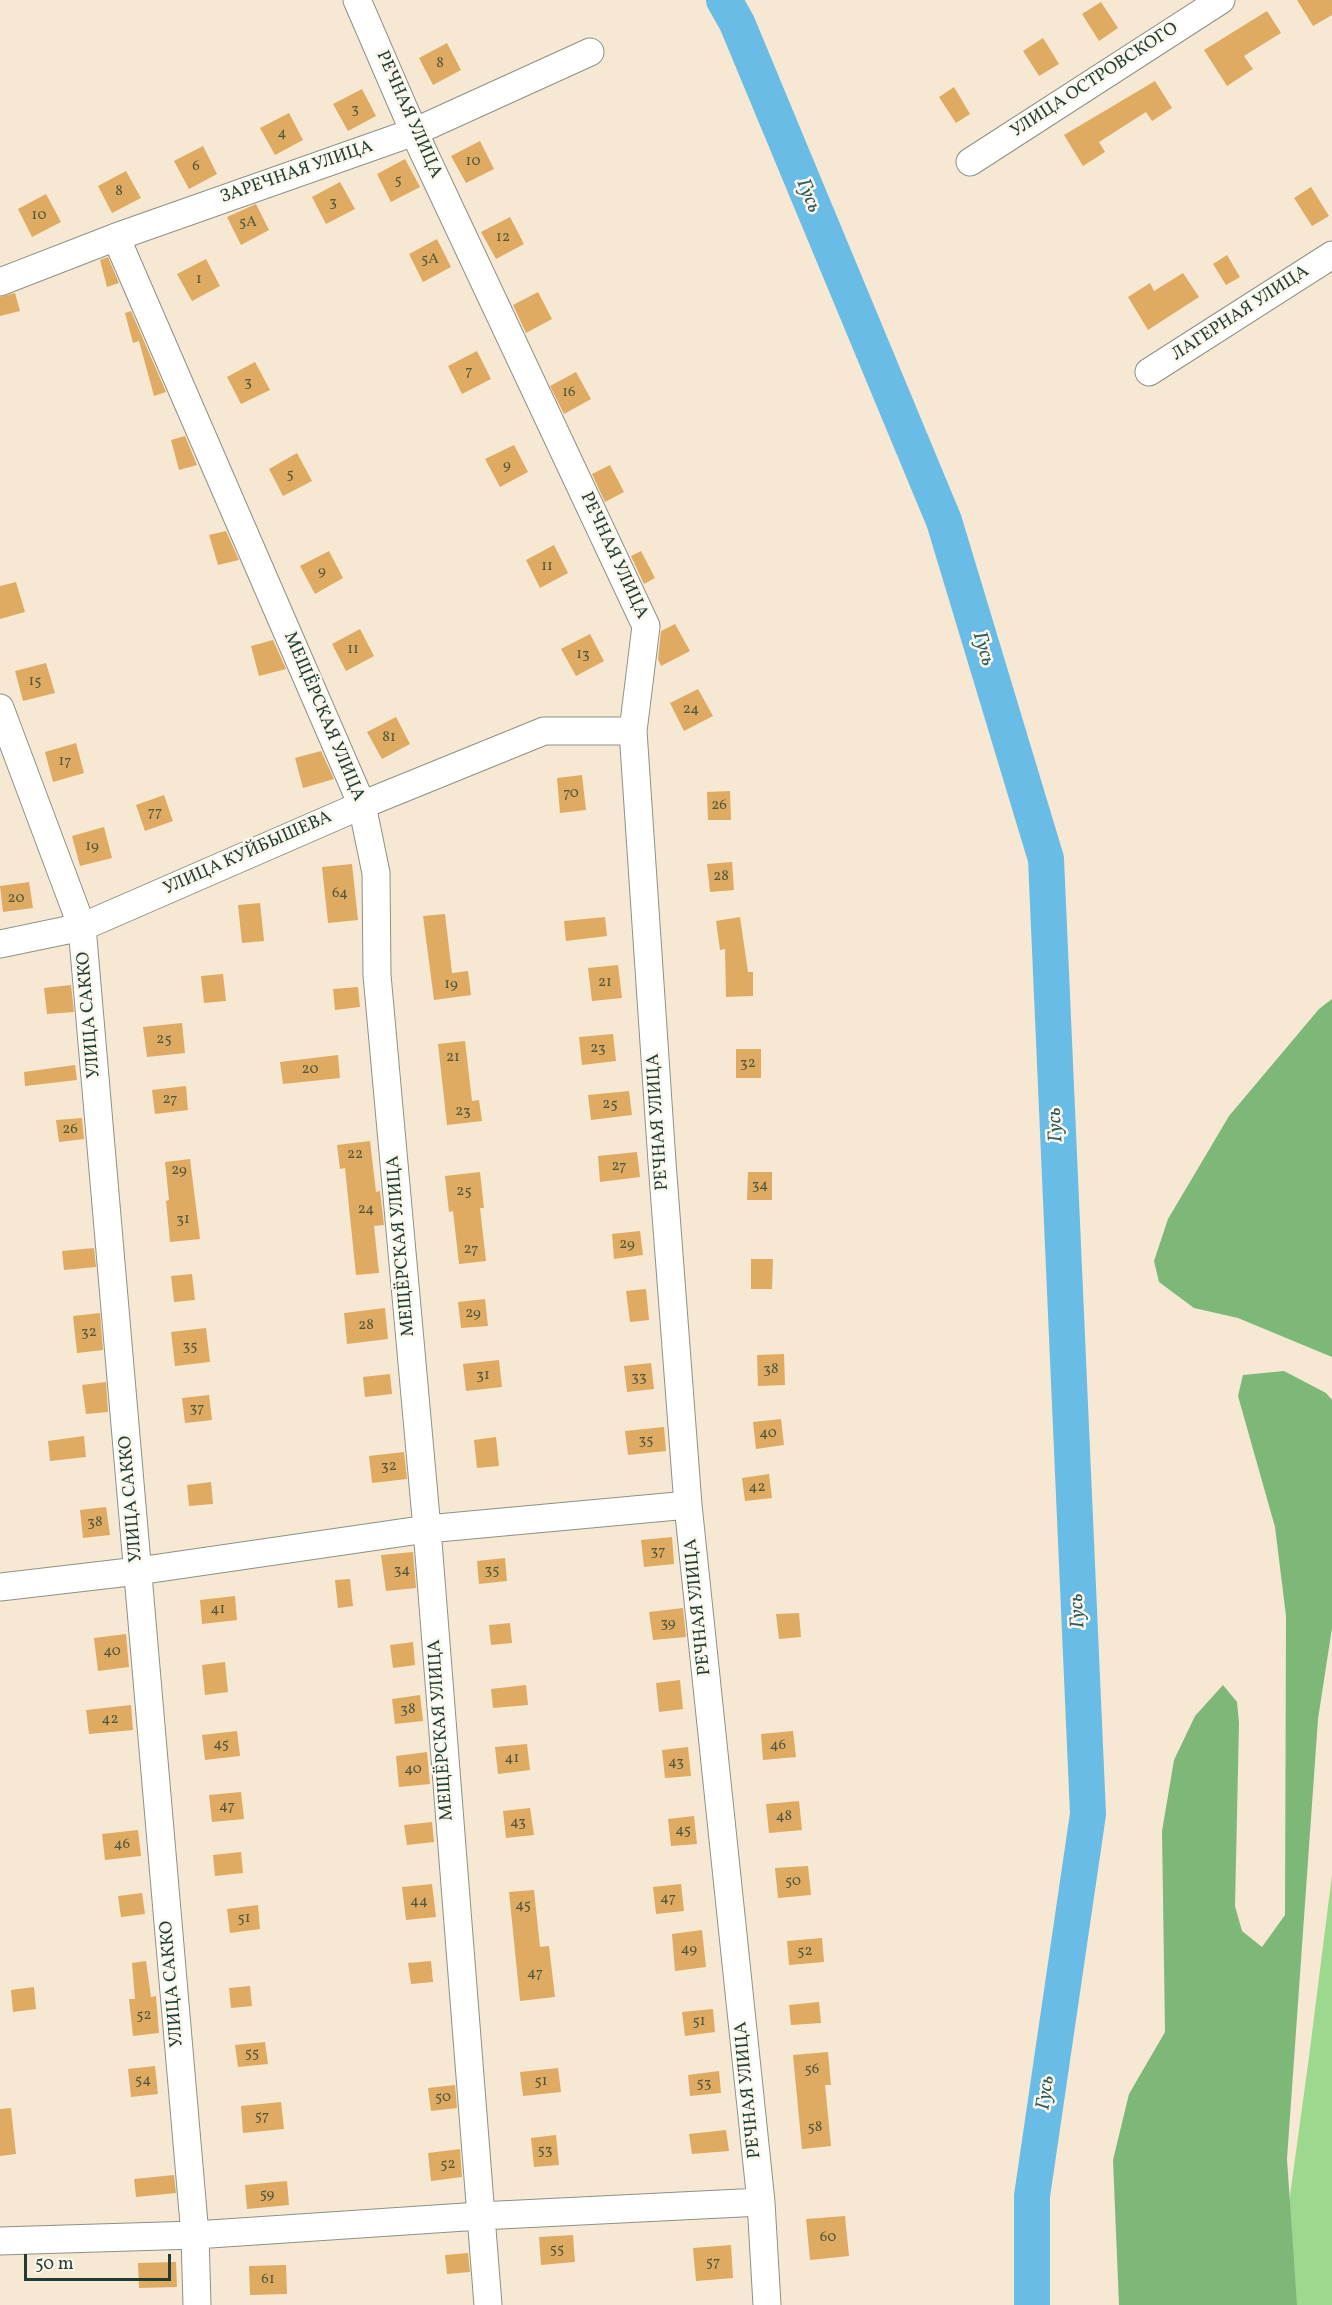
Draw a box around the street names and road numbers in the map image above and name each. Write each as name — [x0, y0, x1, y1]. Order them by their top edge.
street label: УЛИЦА ОСТРОВСКОГО — [1007, 19, 1183, 143]
street label: РЕЧНАЯ УЛИЦА — [370, 48, 446, 182]
street label: ЗАРЕЧНАЯ УЛИЦА — [218, 137, 376, 209]
street label: ЛАГЕРНАЯ УЛИЦА — [1168, 262, 1314, 366]
street label: РЕЧНАЯ УЛИЦА — [574, 489, 652, 623]
street label: МЕЩЁРСКАЯ УЛИЦА — [278, 629, 368, 805]
street label: УЛИЦА КУЙБЫШЕВА — [160, 807, 336, 901]
street label: УЛИЦА САККО — [74, 951, 106, 1079]
street label: РЕЧНАЯ УЛИЦА — [643, 1053, 675, 1191]
street label: МЕЩЁРСКАЯ УЛИЦА — [383, 1154, 421, 1338]
street label: УЛИЦА САККО — [116, 1435, 148, 1563]
street label: РЕЧНАЯ УЛИЦА — [681, 1537, 717, 1677]
street label: МЕЩЁРСКАЯ УЛИЦА — [425, 1638, 459, 1822]
street label: УЛИЦА САККО — [157, 1920, 189, 2048]
street label: РЕЧНАЯ УЛИЦА — [731, 2020, 767, 2160]

